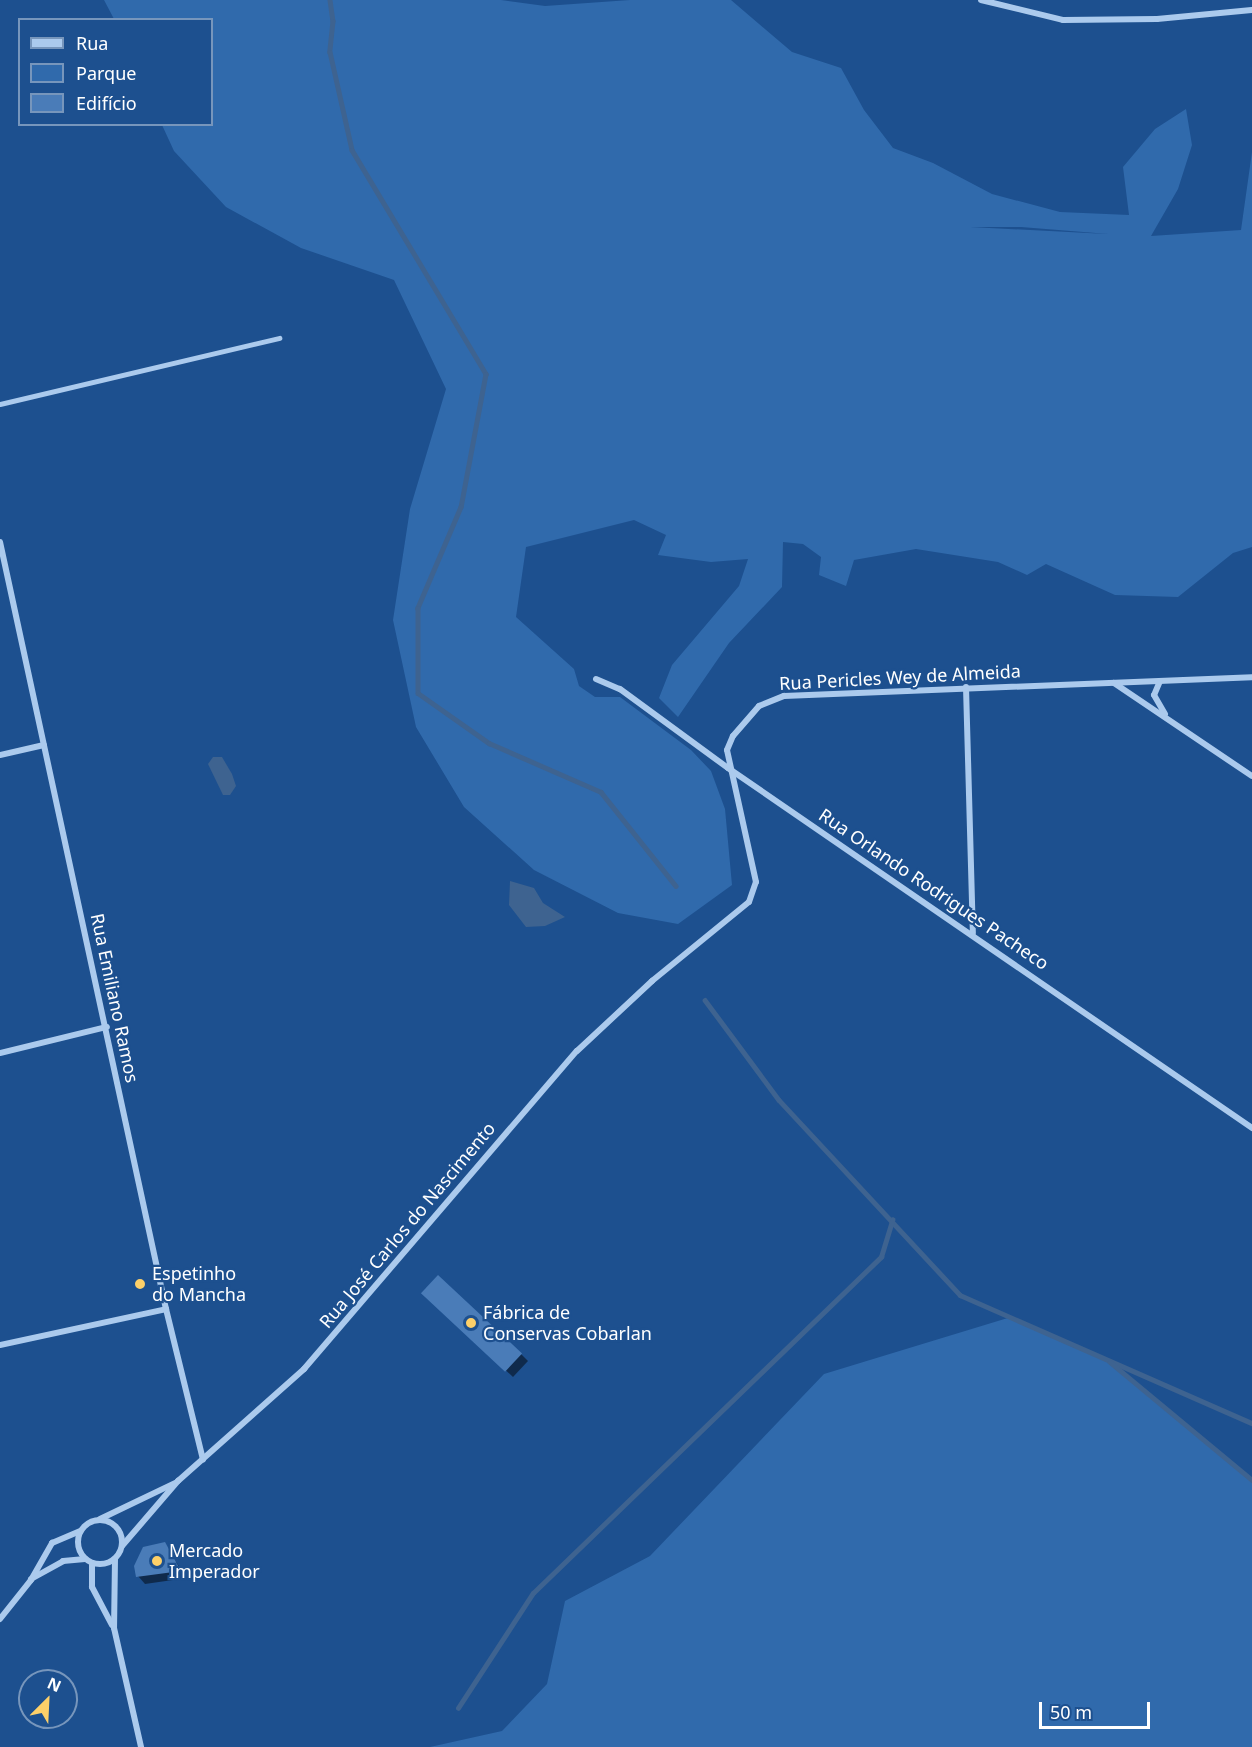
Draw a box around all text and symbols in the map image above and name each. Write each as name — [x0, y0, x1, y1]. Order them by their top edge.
legend — [18, 18, 213, 126]
text: Rua — [76, 31, 108, 55]
text: Parque — [76, 61, 136, 85]
text: Edifício — [76, 91, 137, 115]
street label: Rua Pericles Wey de Almeida — [779, 660, 1021, 694]
street label: Rua Orlando Rodrigues Pacheco — [815, 804, 1053, 974]
street label: Rua Emiliano Ramos — [87, 911, 143, 1085]
street label: Rua José Carlos do Nascimento — [315, 1118, 499, 1332]
place label: Espetinho do Mancha — [152, 1263, 246, 1306]
marker: Espetinho do Mancha — [133, 1277, 147, 1291]
place label: Fábrica de Conservas Cobarlan — [483, 1302, 652, 1344]
marker: Fábrica de Conservas Cobarlan — [464, 1316, 478, 1330]
place label: Mercado Imperador — [169, 1540, 260, 1582]
marker: Mercado Imperador — [150, 1554, 164, 1568]
north arrow — [18, 1669, 78, 1729]
text: N — [44, 1672, 65, 1697]
scale bar — [1042, 1690, 1153, 1728]
text: 50 m — [1050, 1700, 1092, 1724]

